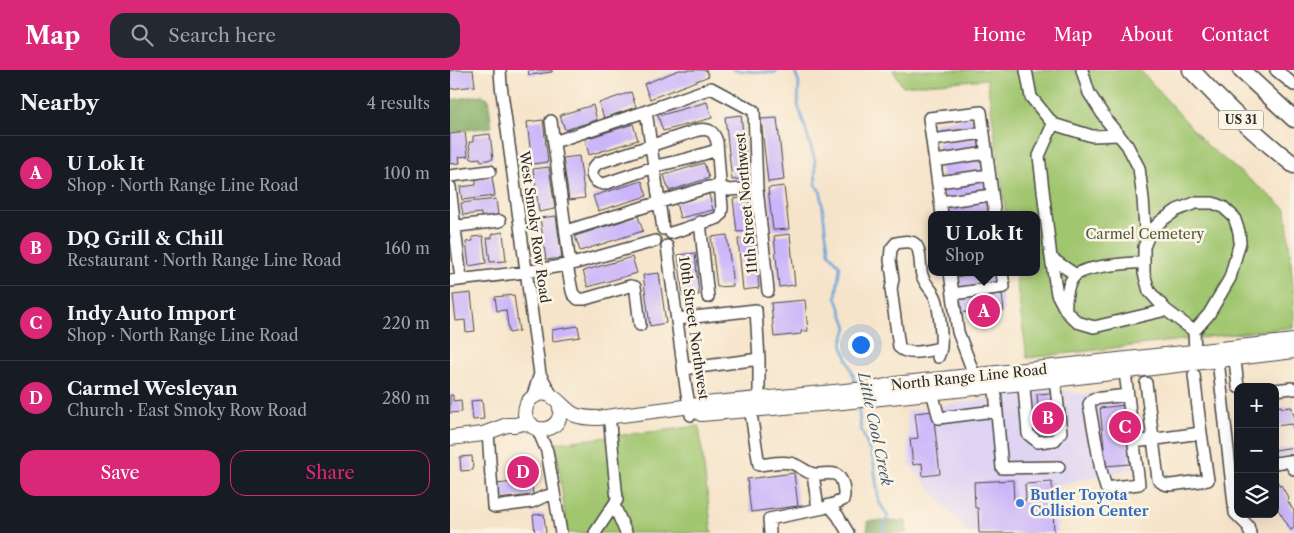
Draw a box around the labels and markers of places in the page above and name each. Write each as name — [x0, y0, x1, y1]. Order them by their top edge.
pin: A — [968, 292, 1000, 330]
pin: B — [1032, 399, 1064, 437]
pin: C — [1109, 408, 1141, 446]
pin: D — [507, 453, 539, 491]
place label: Butler Toyota Collision Center — [1030, 486, 1149, 520]
marker: Butler Toyota Collision Center — [1014, 497, 1026, 509]

